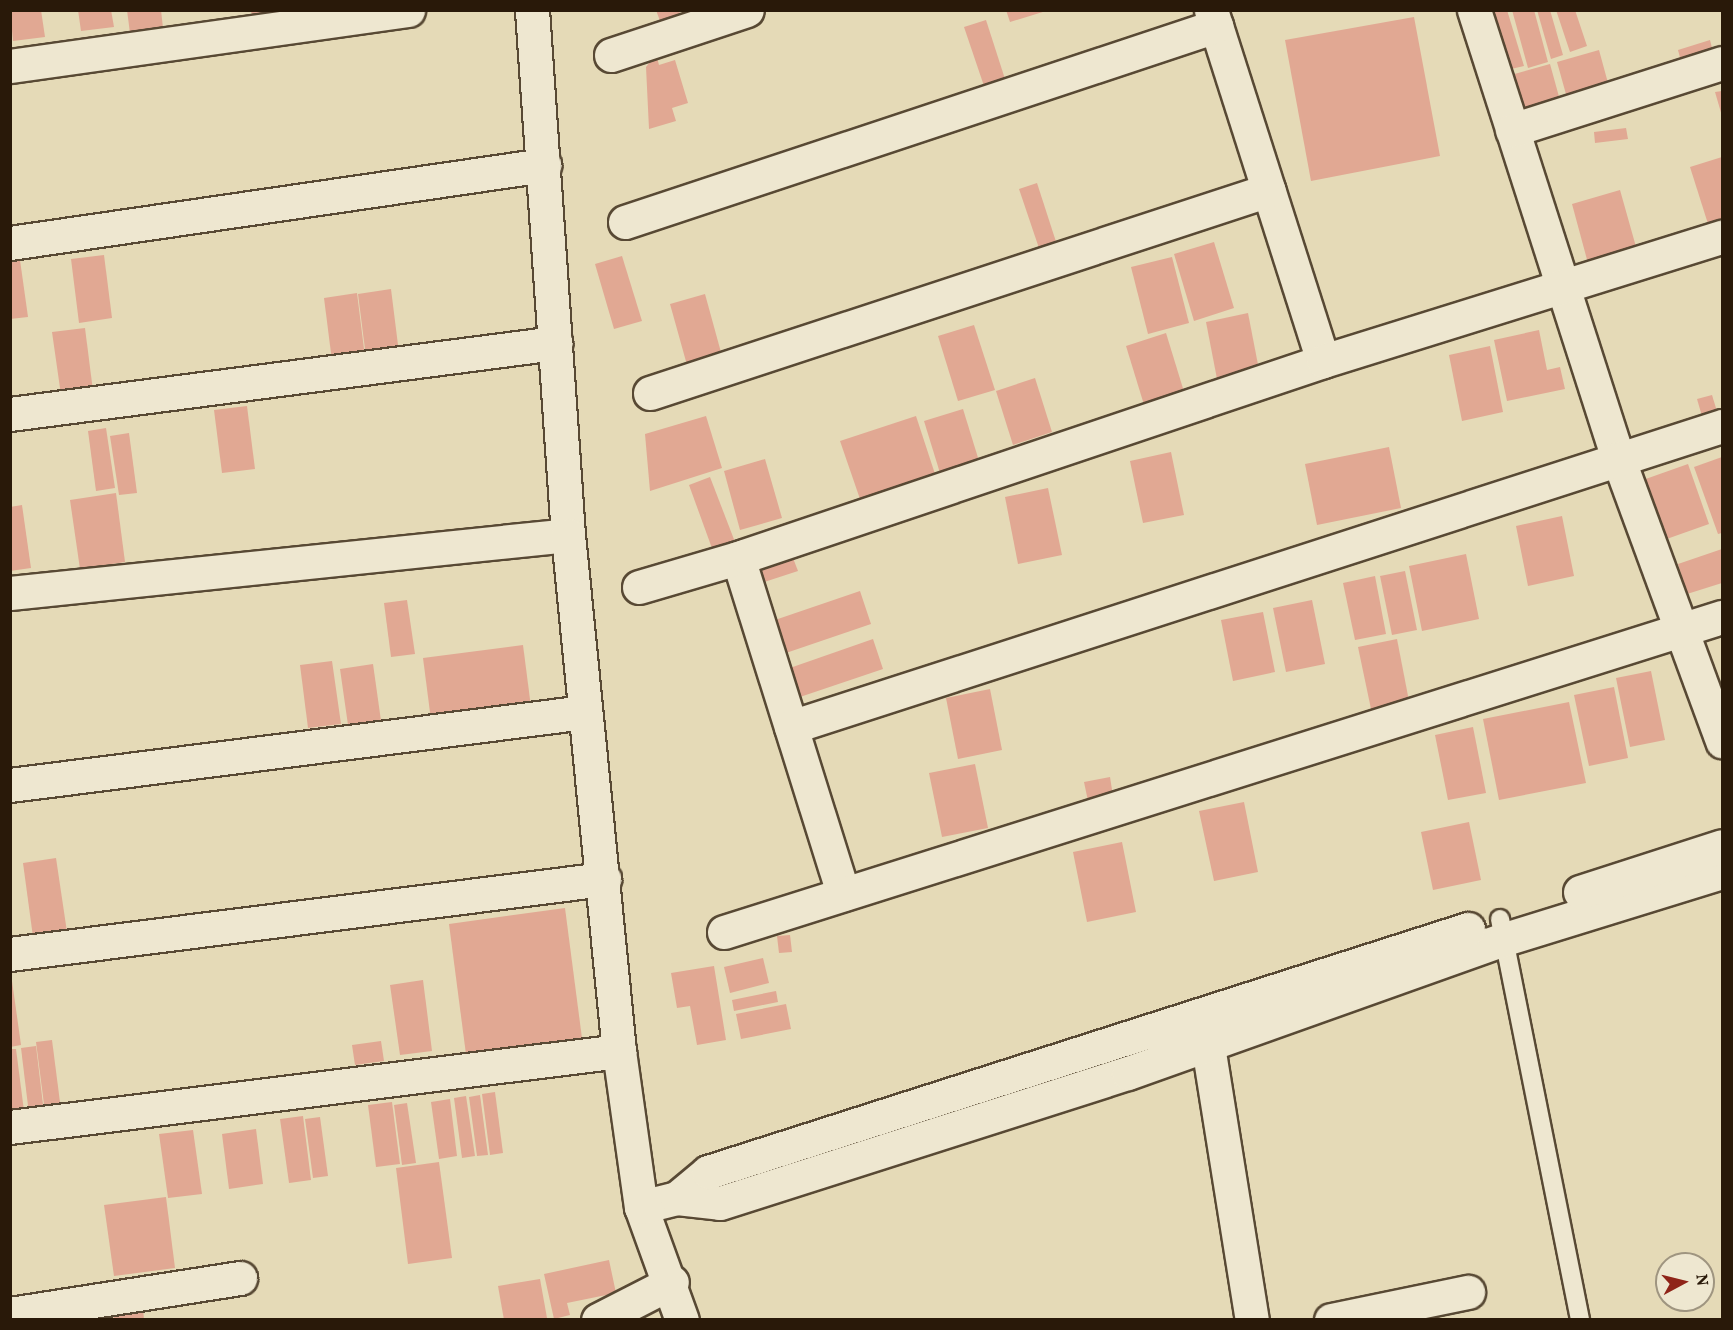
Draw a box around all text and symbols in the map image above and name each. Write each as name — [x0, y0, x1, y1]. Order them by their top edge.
north arrow — [1655, 1252, 1715, 1312]
text: N — [1689, 1273, 1713, 1287]

